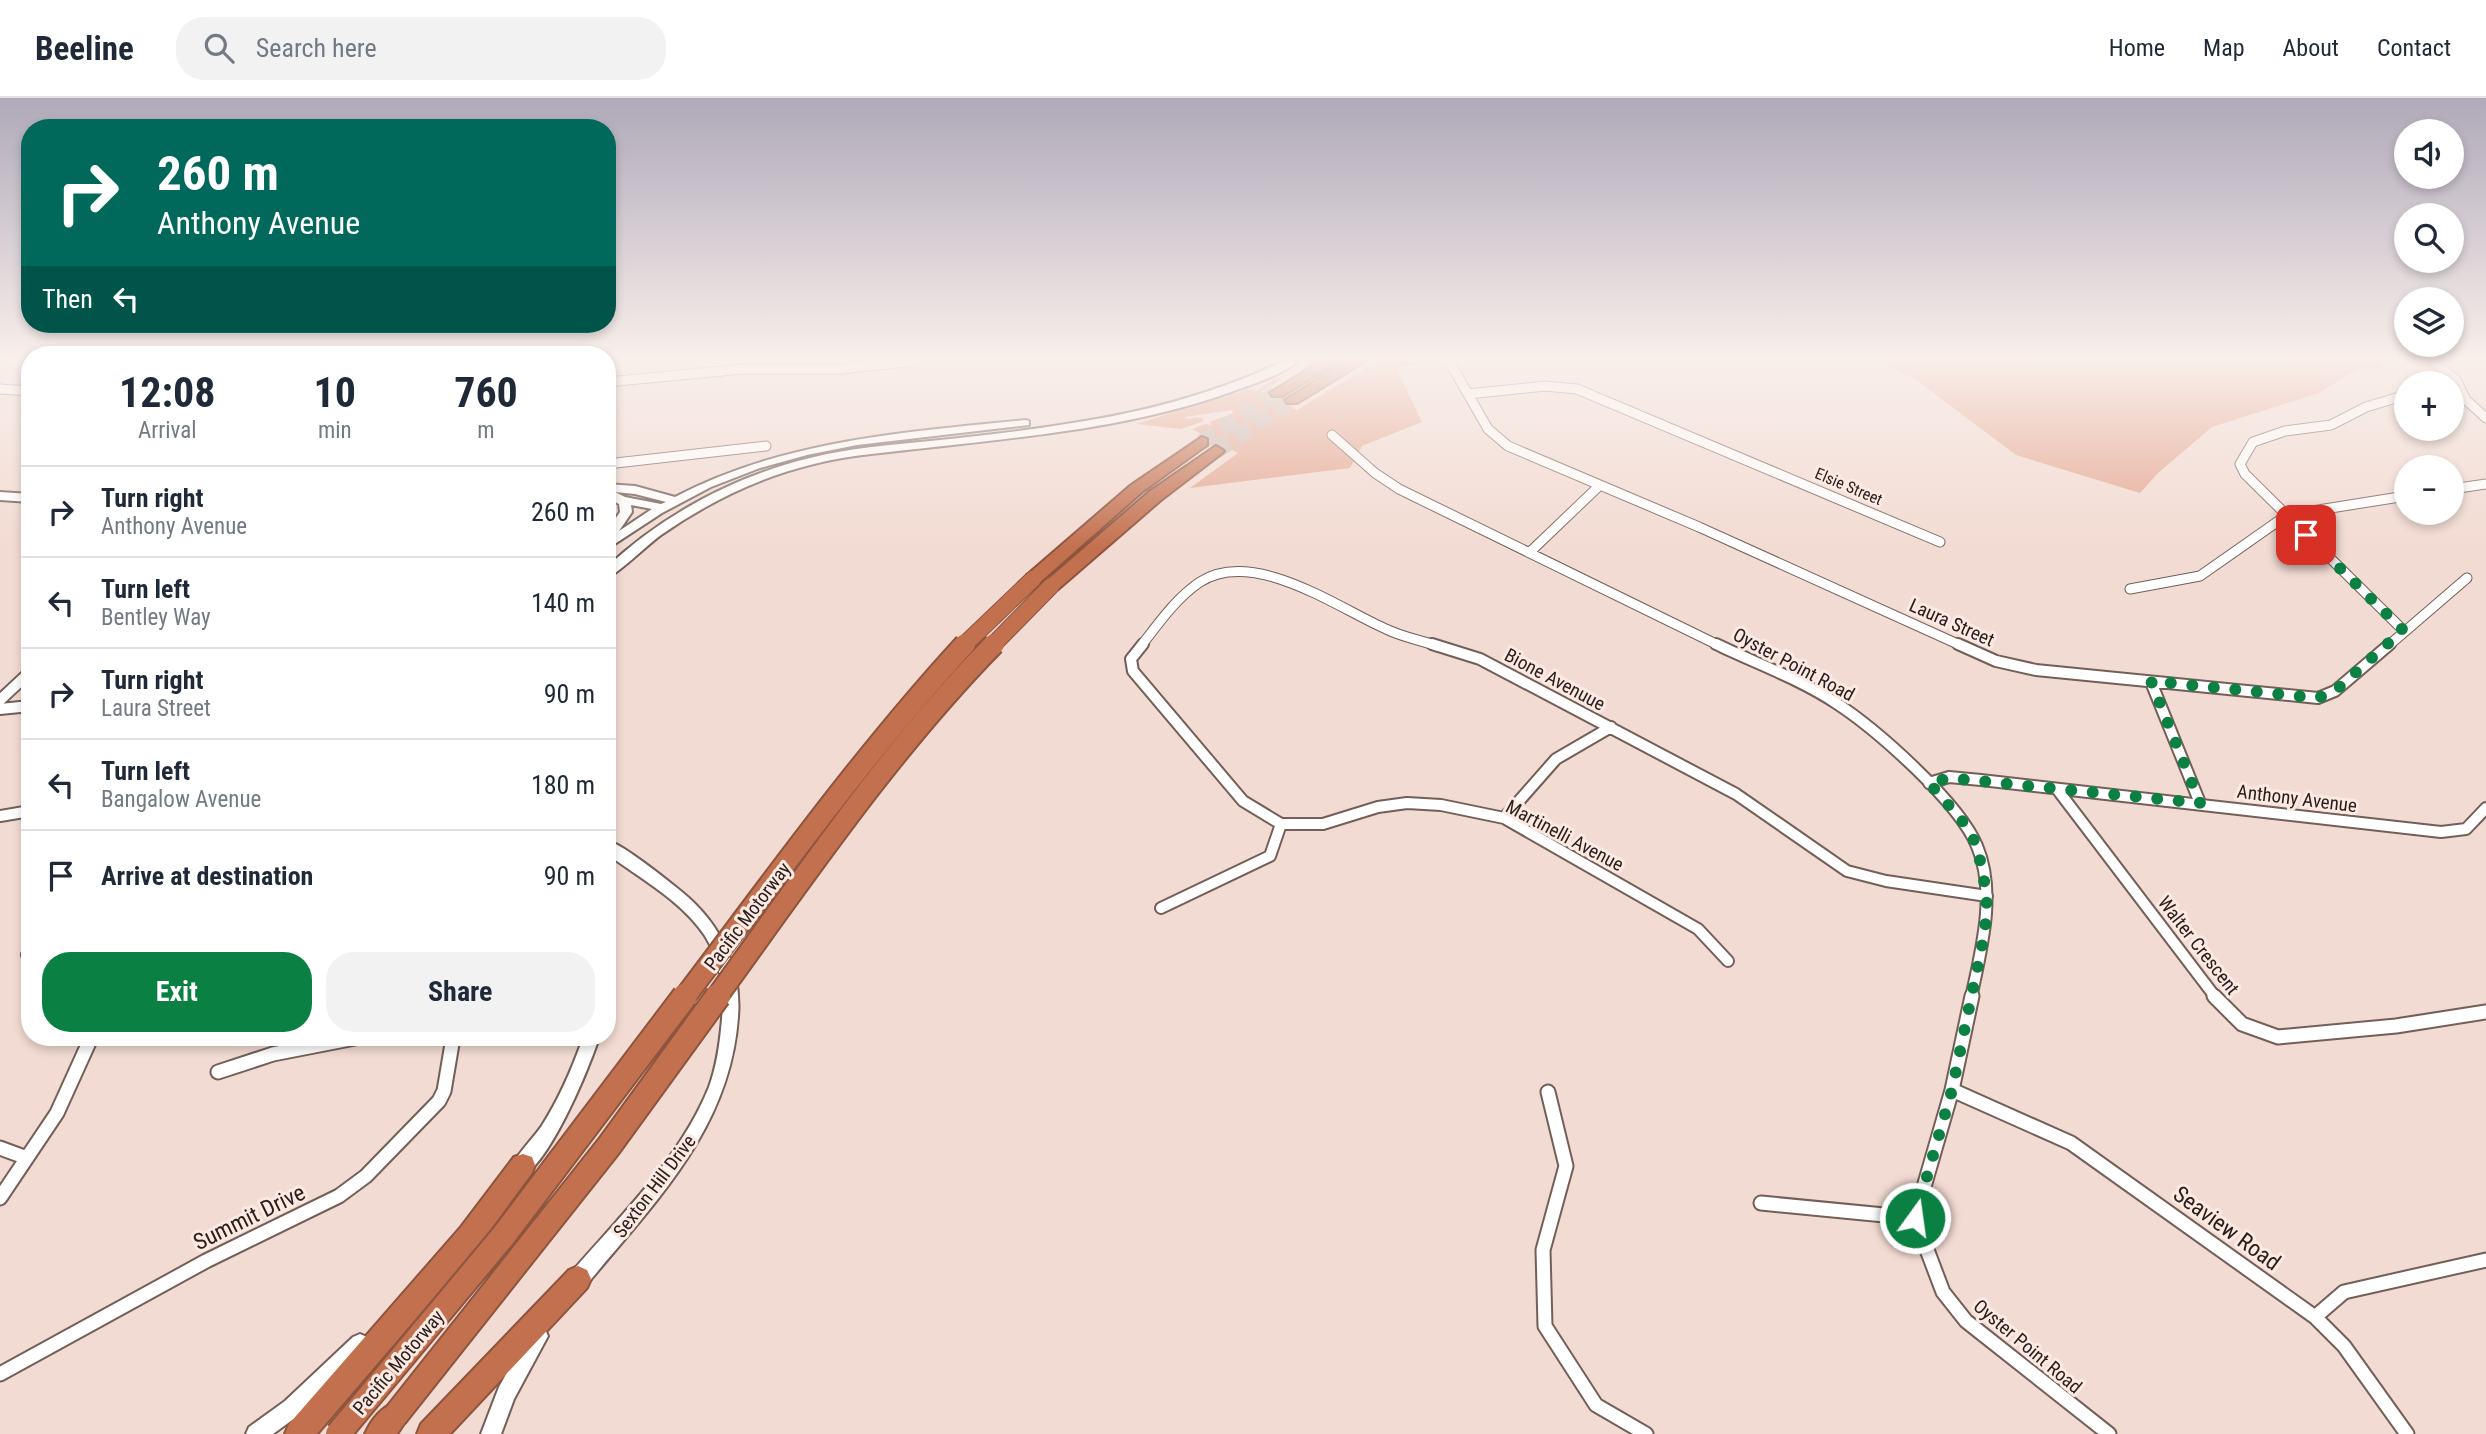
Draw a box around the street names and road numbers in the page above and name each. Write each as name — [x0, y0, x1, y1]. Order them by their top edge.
street label: Elsie Street — [1812, 464, 1886, 509]
street label: Laura Street — [1906, 593, 1998, 651]
street label: Oyster Point Road — [1729, 623, 1858, 706]
street label: Bione Avenuue — [1501, 643, 1609, 716]
street label: Anthony Avenue — [2236, 780, 2358, 817]
street label: Martinelli Avenue — [1502, 795, 1628, 876]
street label: Pacific Motorway — [699, 858, 795, 975]
street label: Walter Crescent — [2153, 891, 2244, 999]
street label: Sexton Hill Drive — [608, 1130, 701, 1242]
street label: Summit Drive — [189, 1179, 309, 1256]
street label: Seaview Road — [2168, 1180, 2286, 1276]
street label: Oyster Point Road — [1969, 1294, 2087, 1398]
street label: Pacific Motorway — [348, 1305, 449, 1419]

